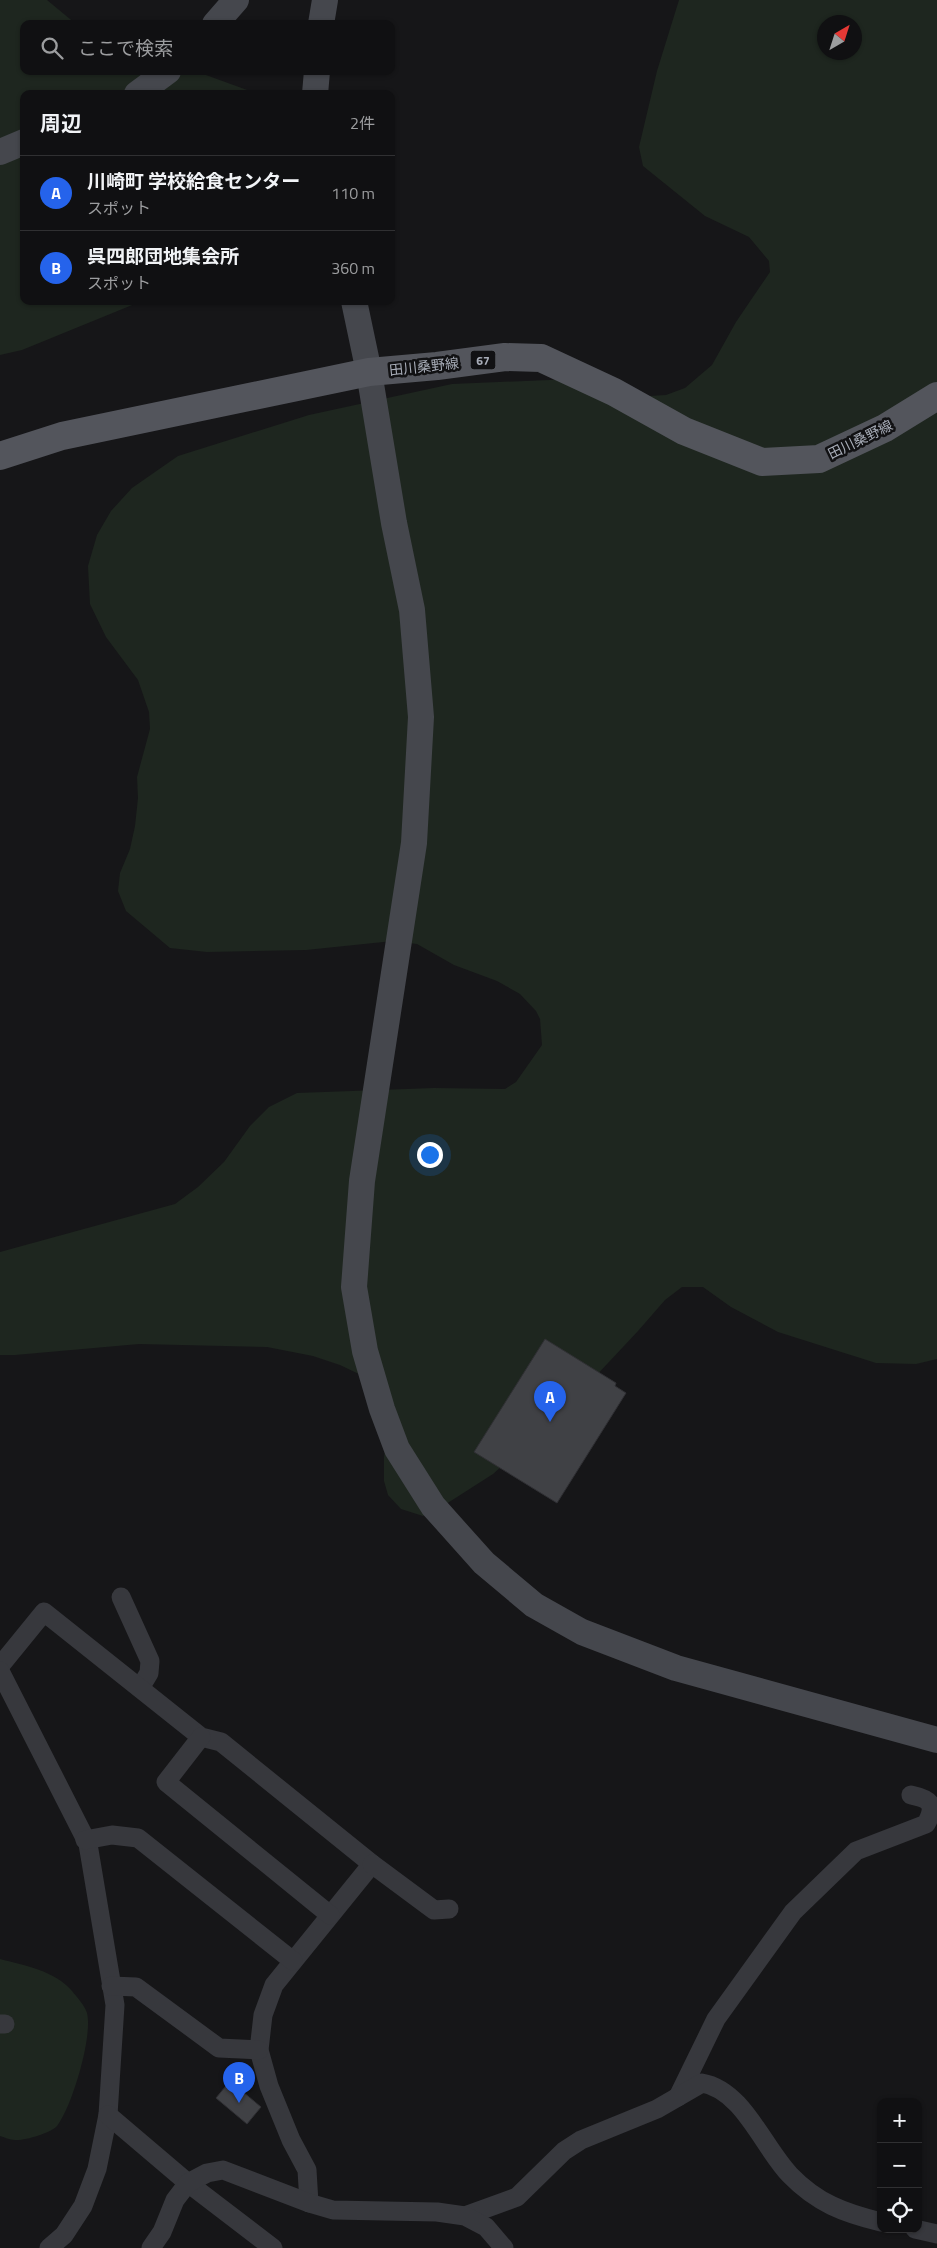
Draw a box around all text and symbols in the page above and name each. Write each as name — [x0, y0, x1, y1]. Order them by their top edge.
north arrow — [817, 15, 862, 60]
search box — [20, 20, 395, 75]
text: ここで検索 — [78, 33, 173, 62]
icon: search — [38, 34, 66, 62]
text: 周辺 — [40, 107, 82, 139]
text: 2件 — [350, 111, 375, 135]
text: 川崎町 学校給食センター — [87, 166, 300, 195]
text: A — [51, 181, 61, 205]
text: 110 m — [331, 181, 375, 205]
text: スポット — [87, 196, 151, 220]
text: 呉四郎団地集会所 — [87, 241, 239, 270]
text: B — [51, 256, 61, 280]
text: 360 m — [331, 256, 375, 280]
text: スポット — [87, 271, 151, 295]
road number: 67 — [470, 350, 496, 370]
street label: 田川桑野線 — [388, 352, 460, 380]
street label: 田川桑野線 — [824, 414, 896, 464]
your location — [417, 1142, 443, 1168]
pin: A — [534, 1381, 566, 1422]
pin: B — [223, 2062, 255, 2103]
map controls — [877, 2098, 922, 2233]
button: + — [877, 2098, 922, 2143]
button: − — [877, 2143, 922, 2188]
button: locate — [877, 2188, 922, 2233]

